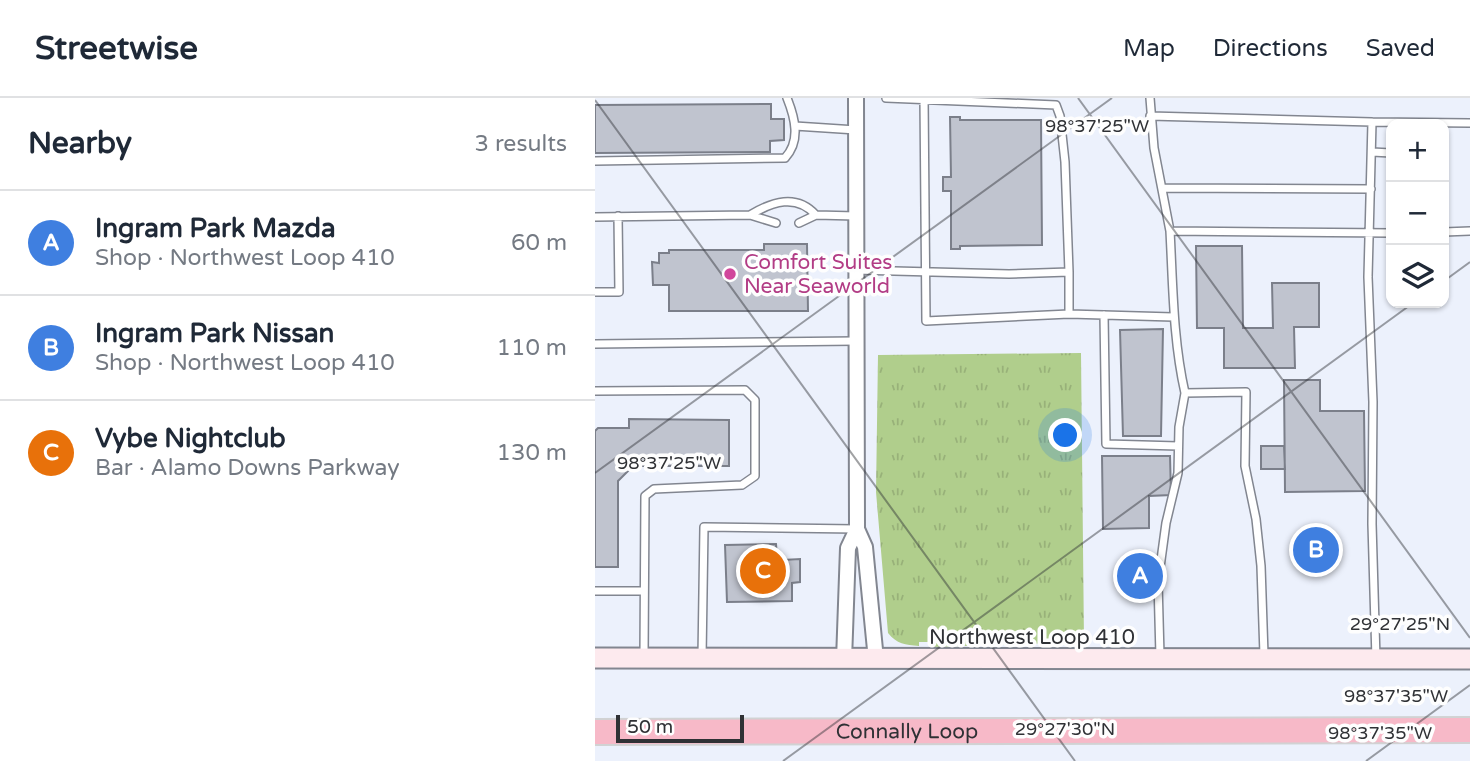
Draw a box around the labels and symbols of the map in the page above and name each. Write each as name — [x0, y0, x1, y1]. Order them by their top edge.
text: 98°37'25"W — [1045, 115, 1149, 137]
place label: Comfort Suites Near Seaworld — [744, 250, 892, 299]
marker: Comfort Suites Near Seaworld — [722, 266, 738, 282]
your location — [1048, 418, 1082, 452]
text: 98°37'25"W — [617, 452, 721, 474]
pin: B — [1293, 524, 1339, 576]
pin: C — [740, 545, 786, 597]
pin: A — [1117, 550, 1163, 602]
text: 29°27'25"N — [1350, 613, 1450, 635]
street label: Northwest Loop 410 — [929, 625, 1135, 650]
text: 98°37'35"W — [1344, 685, 1448, 707]
scale bar — [616, 712, 744, 744]
text: 29°27'30"N — [1015, 718, 1115, 740]
street label: Connally Loop — [836, 719, 978, 744]
text: 98°37'35"W — [1328, 722, 1432, 744]

